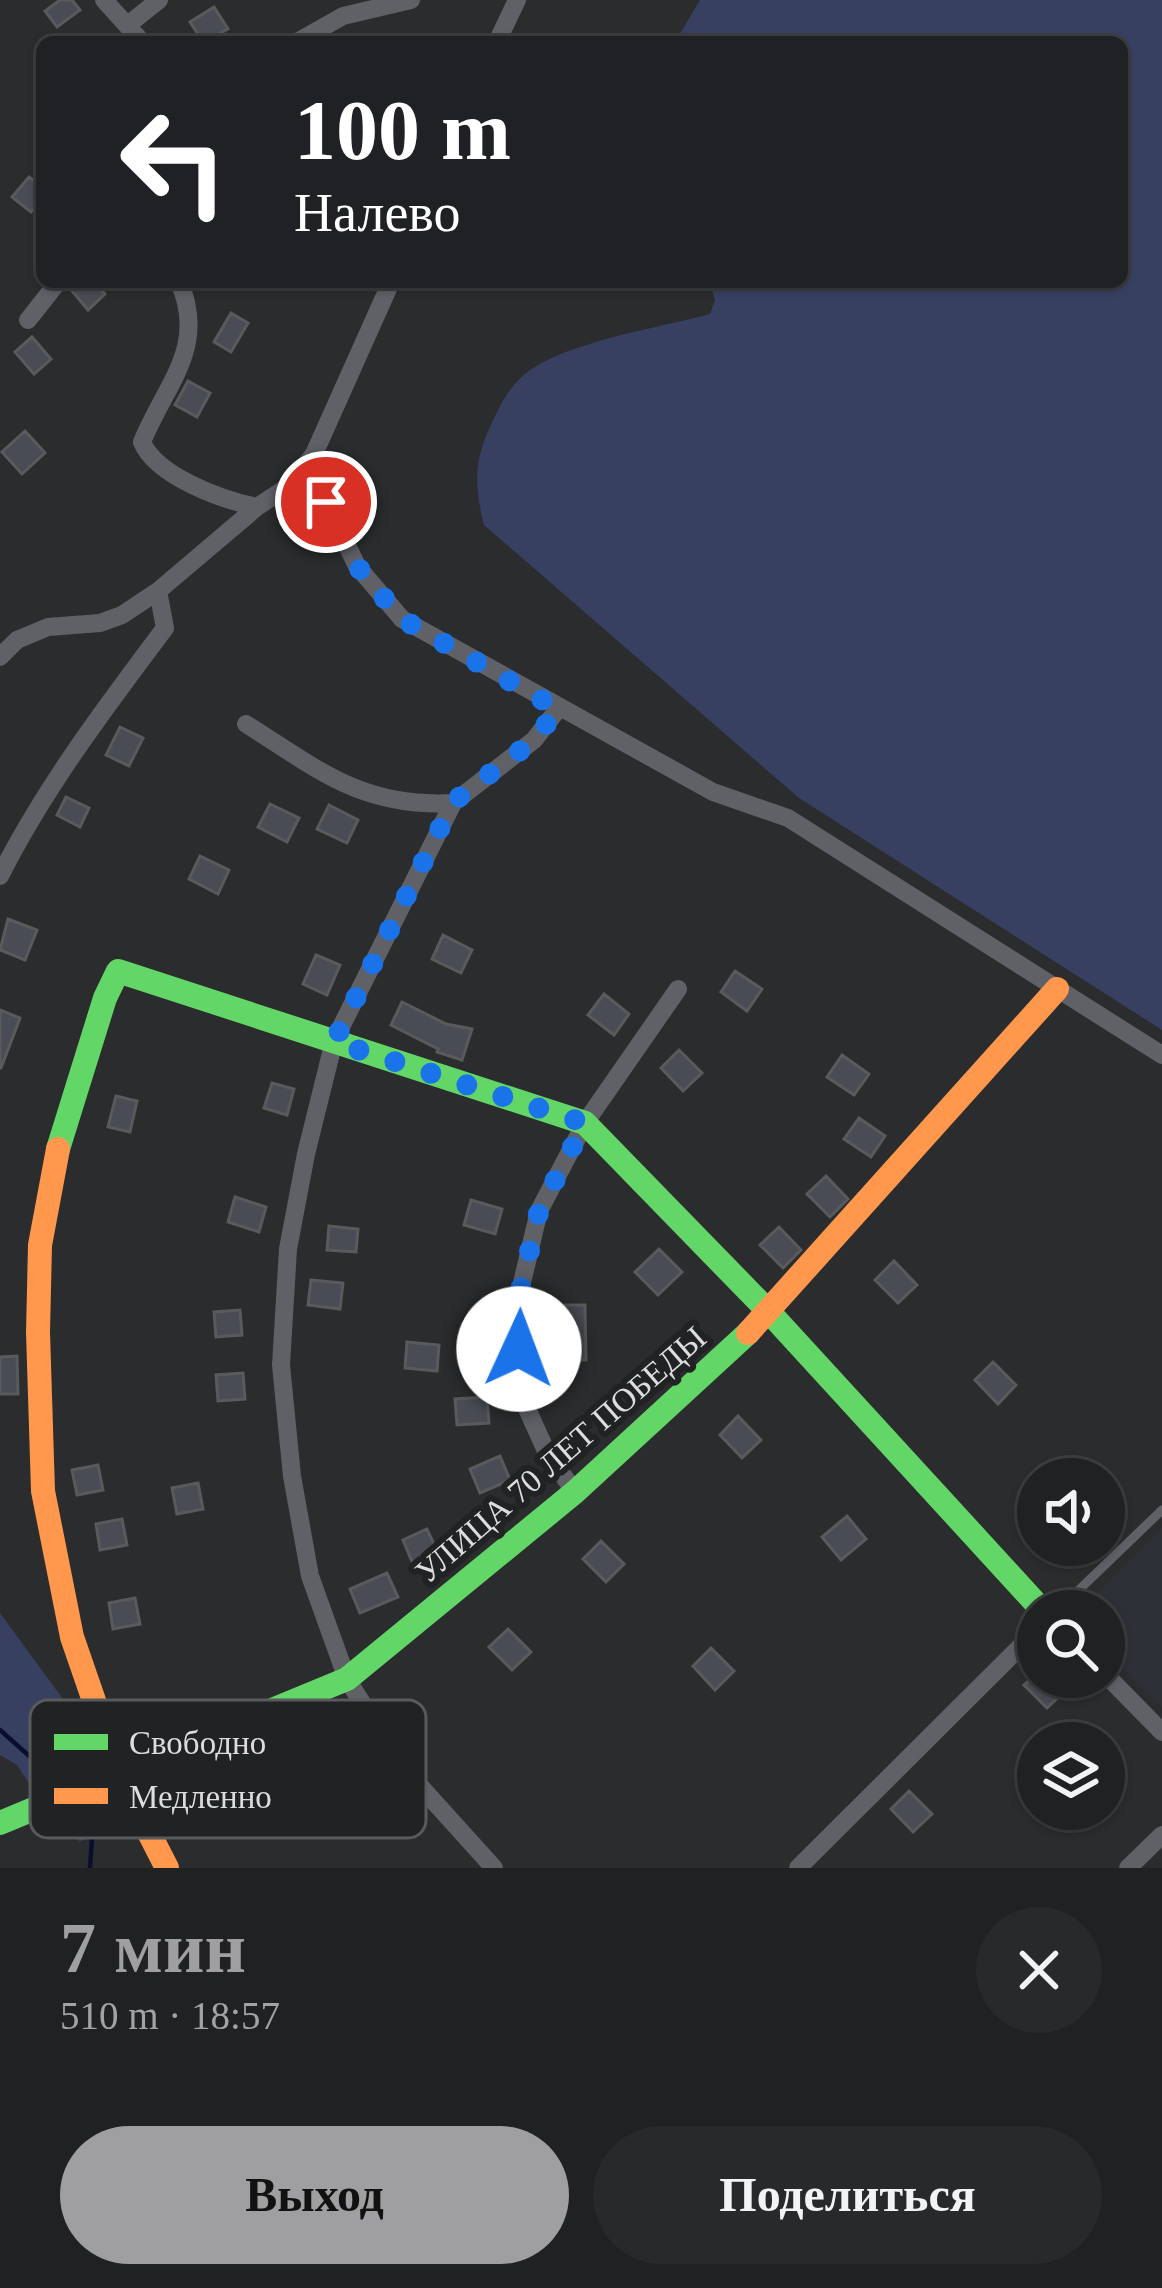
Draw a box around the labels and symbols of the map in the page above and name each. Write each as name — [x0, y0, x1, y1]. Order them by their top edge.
pin — [275, 451, 377, 553]
position arrow — [456, 1286, 582, 1412]
street label: УЛИЦА 70 ЛЕТ ПОБЕДЫ — [408, 1319, 713, 1590]
legend — [30, 1700, 426, 1838]
text: Свободно — [129, 1725, 266, 1761]
text: Медленно — [129, 1779, 272, 1815]

